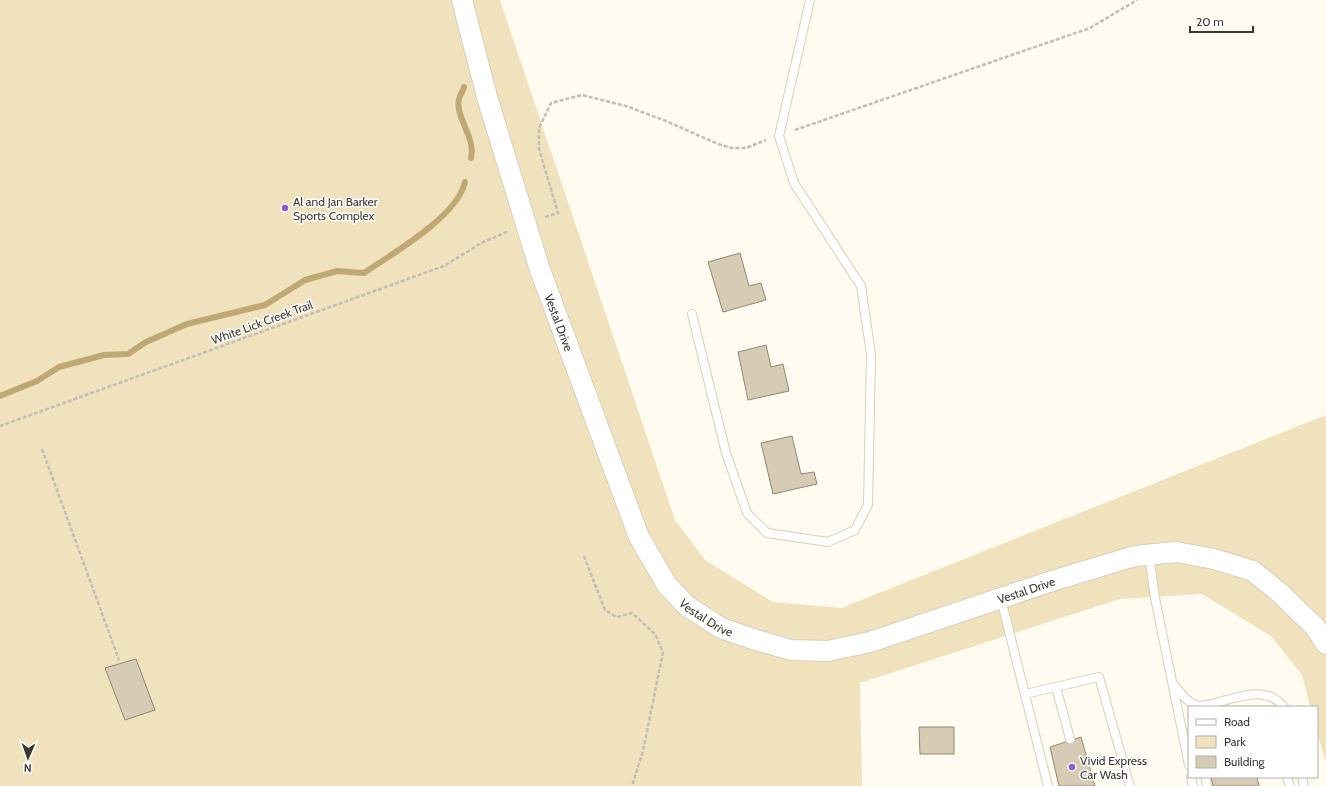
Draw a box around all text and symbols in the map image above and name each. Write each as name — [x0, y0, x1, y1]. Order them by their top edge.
scale bar — [1190, 8, 1253, 34]
text: 20 m — [1196, 14, 1224, 29]
place label: Al and Jan Barker Sports Complex — [293, 194, 378, 223]
marker: Al and Jan Barker Sports Complex — [280, 203, 290, 213]
street label: Vestal Drive — [542, 292, 577, 353]
street label: White Lick Creek Trail — [209, 297, 315, 347]
street label: Vestal Drive — [995, 573, 1057, 606]
street label: Vestal Drive — [676, 595, 735, 639]
legend — [1188, 706, 1318, 778]
text: Road — [1224, 714, 1250, 729]
text: Park — [1224, 734, 1246, 749]
north arrow — [8, 738, 48, 778]
place label: Vivid Express Car Wash — [1080, 753, 1147, 782]
text: Building — [1224, 754, 1266, 769]
text: N — [24, 761, 32, 775]
marker: Vivid Express Car Wash — [1067, 762, 1077, 772]

